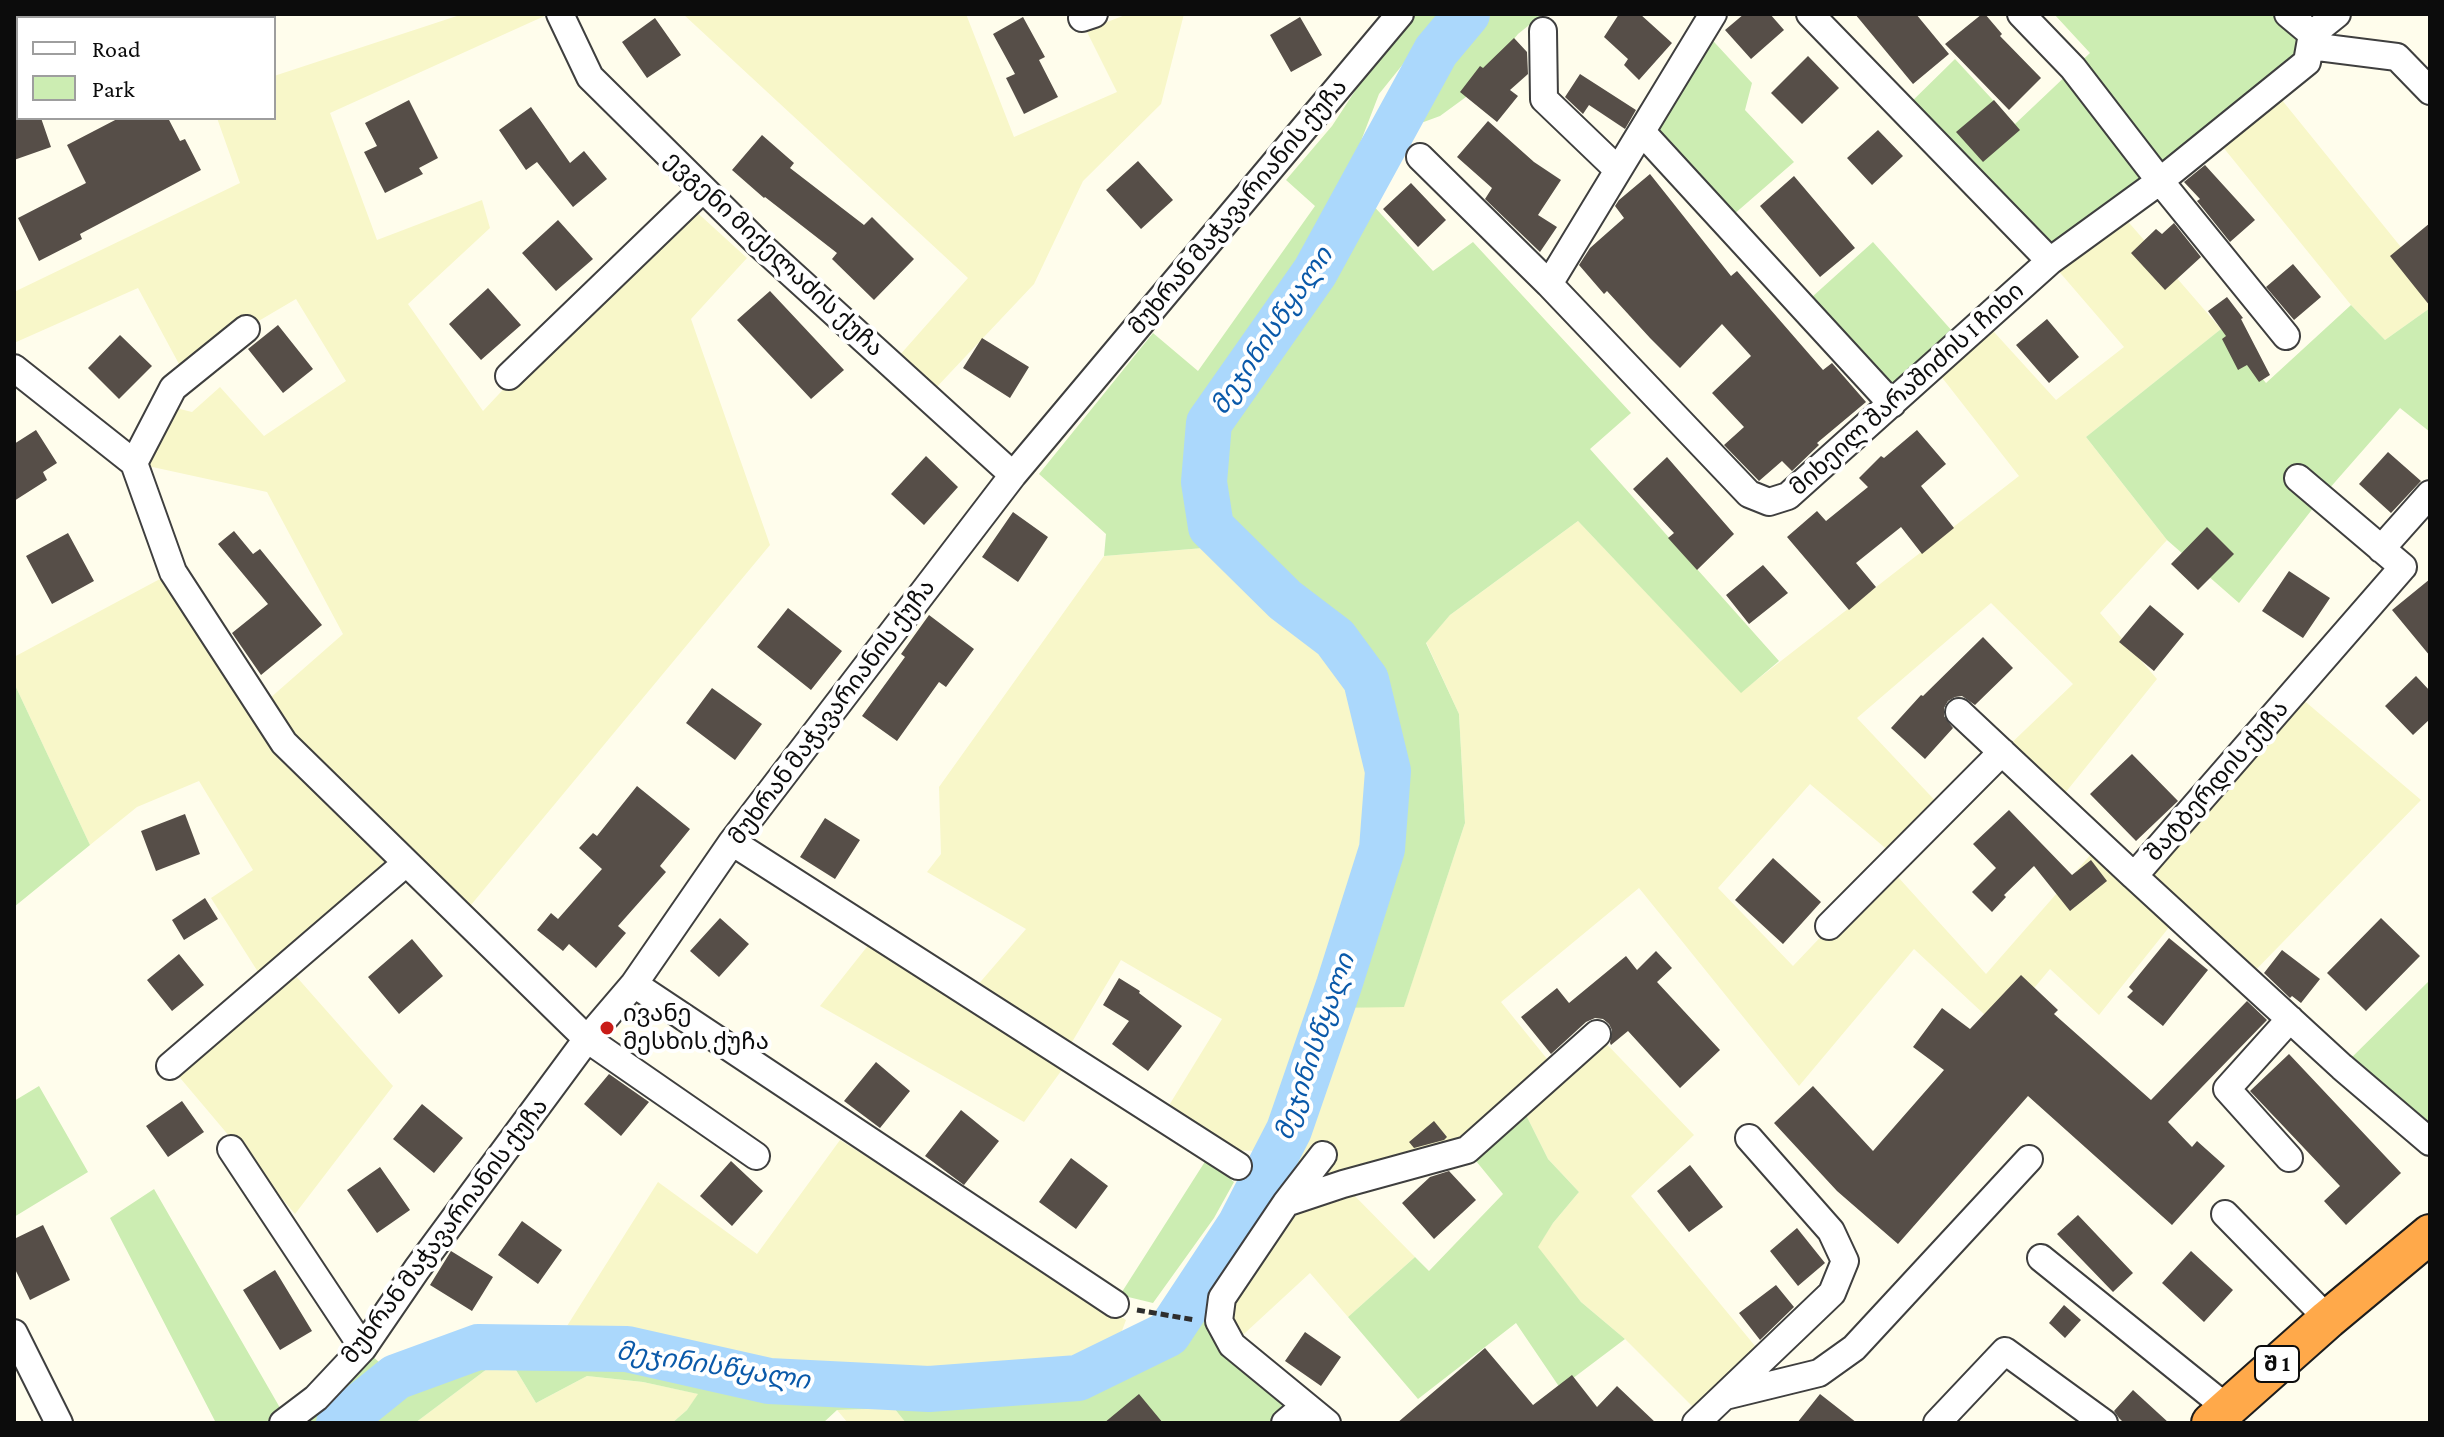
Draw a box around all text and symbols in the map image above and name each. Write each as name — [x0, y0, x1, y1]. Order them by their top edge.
legend — [16, 16, 276, 120]
text: Road — [92, 35, 141, 62]
street label: მუხრან მაჭავარიანის ქუჩა — [1123, 73, 1353, 341]
text: Park — [92, 75, 135, 102]
street label: ევგენი მიქელაძის ქუჩა — [659, 145, 889, 363]
water label: მეჯინისწყალი — [1204, 241, 1340, 421]
street label: მიხეილ შარაშიძის I ჩიხი — [1784, 276, 2030, 502]
street label: მუხრან მაჭავარიანის ქუჩა — [723, 574, 941, 850]
street label: შატბერდის ქუჩა — [2139, 695, 2295, 867]
water label: მეჯინისწყალი — [1268, 950, 1362, 1144]
place label: ივანე მესხის ქუჩა — [623, 1000, 769, 1056]
marker: ივანე მესხის ქუჩა — [598, 1019, 616, 1037]
street label: მუხრან მაჭავარიანის ქუჩა — [336, 1093, 554, 1369]
water label: მეჯინისწყალი — [614, 1335, 812, 1397]
road number: შ 1 — [2255, 1346, 2299, 1382]

